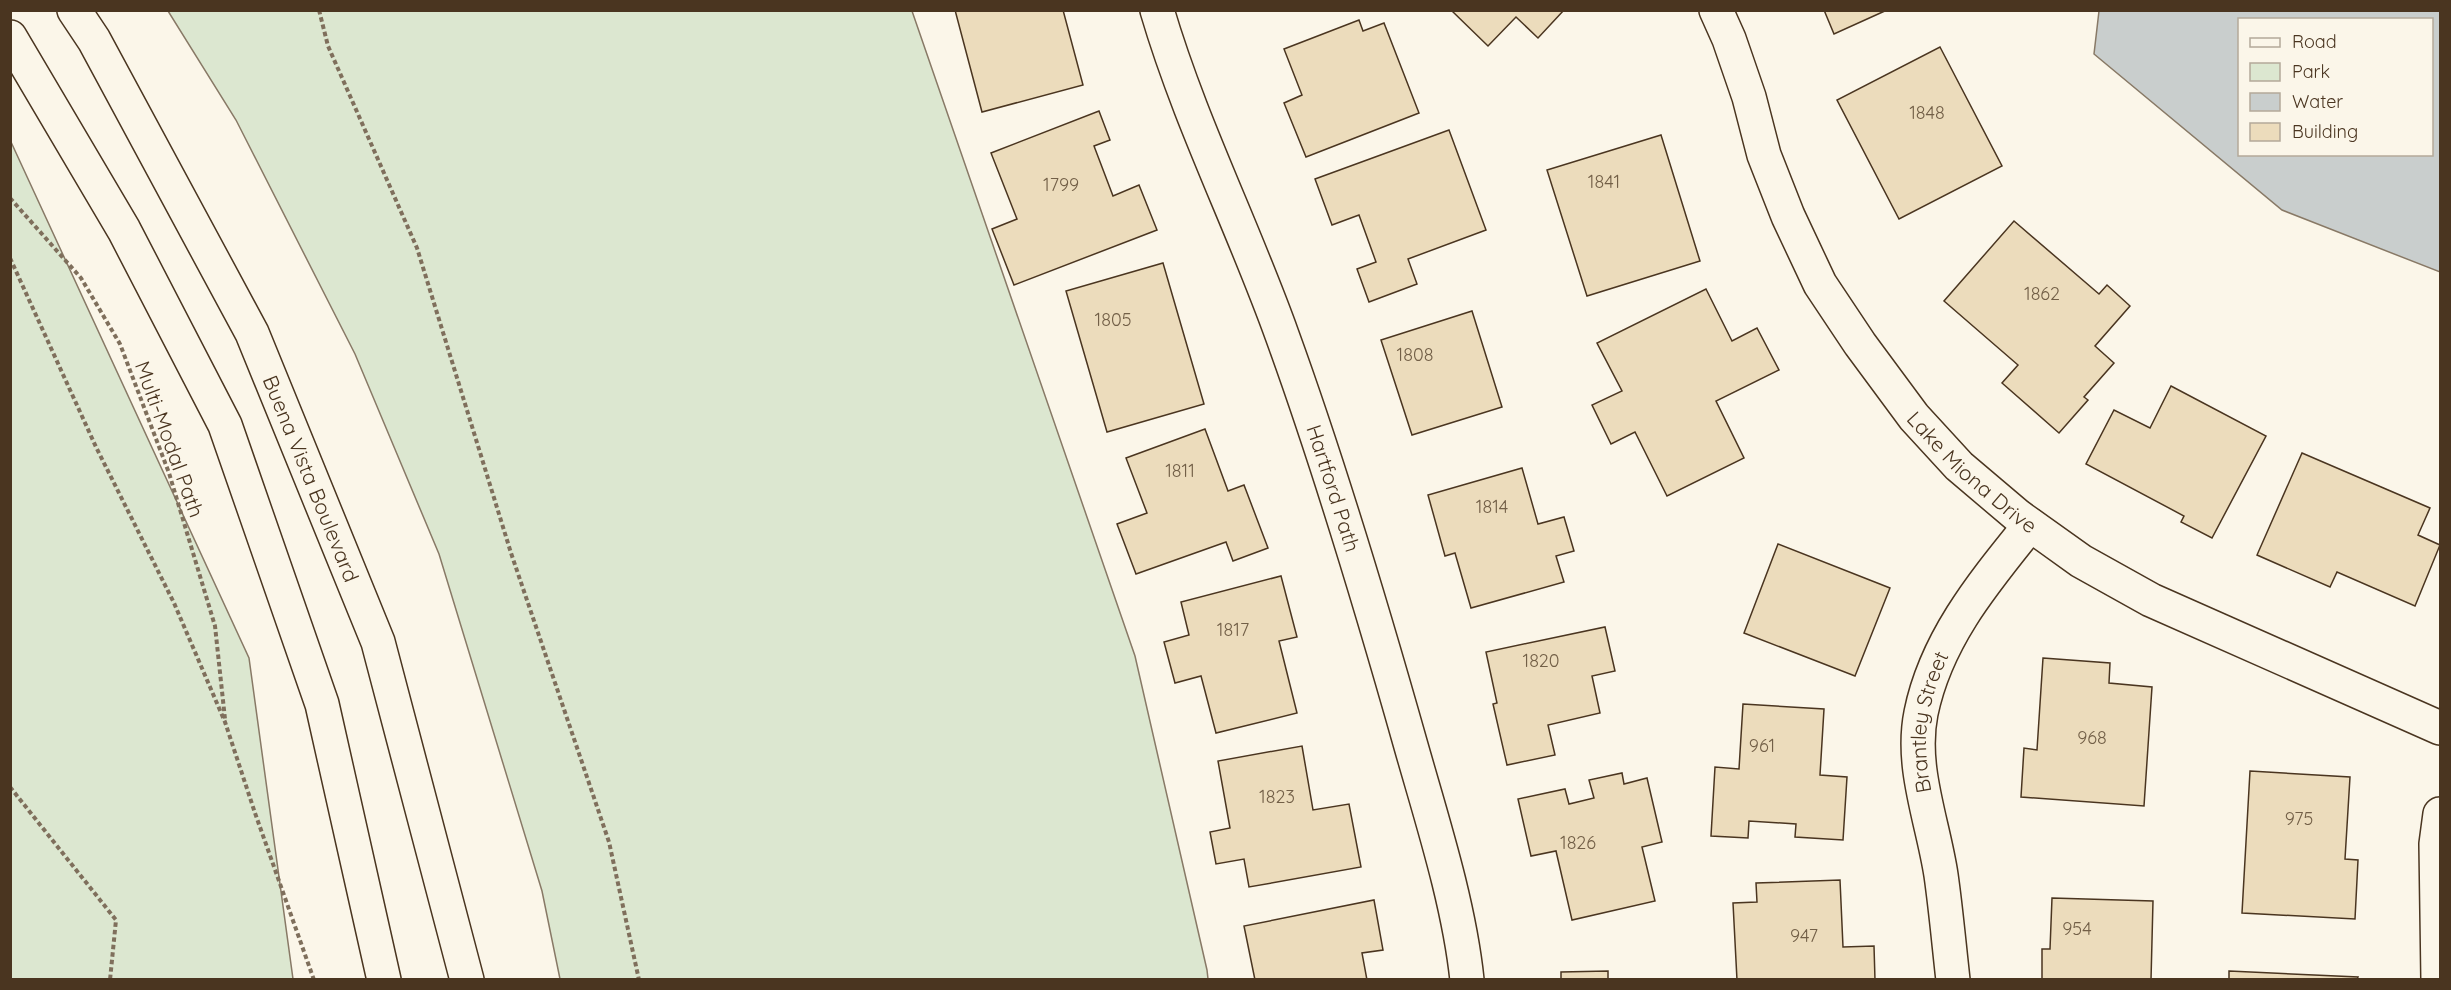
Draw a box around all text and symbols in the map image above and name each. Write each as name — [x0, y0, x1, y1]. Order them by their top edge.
legend — [2238, 18, 2433, 156]
text: Road — [2292, 30, 2337, 53]
text: Park — [2292, 60, 2330, 83]
text: Water — [2292, 90, 2343, 113]
house number: 1848 — [1909, 101, 1945, 124]
text: Building — [2292, 120, 2358, 143]
house number: 1841 — [1588, 170, 1620, 193]
house number: 1799 — [1043, 173, 1079, 196]
house number: 1862 — [2024, 282, 2060, 305]
house number: 1805 — [1095, 308, 1131, 331]
house number: 1808 — [1397, 343, 1433, 366]
street label: Multi-Modal Path — [130, 357, 210, 521]
street label: Buena Vista Boulevard — [258, 371, 365, 586]
street label: Lake Miona Drive — [1902, 405, 2042, 539]
street label: Hartford Path — [1301, 421, 1366, 555]
house number: 1811 — [1165, 459, 1195, 482]
house number: 1814 — [1476, 495, 1508, 518]
house number: 1817 — [1217, 618, 1249, 641]
street label: Brantley Street — [1905, 647, 1953, 795]
house number: 1820 — [1522, 649, 1560, 672]
house number: 968 — [2077, 726, 2107, 749]
house number: 961 — [1749, 734, 1775, 757]
house number: 1823 — [1259, 785, 1295, 808]
house number: 975 — [2285, 807, 2313, 830]
house number: 1826 — [1560, 831, 1596, 854]
house number: 954 — [2062, 917, 2092, 940]
house number: 947 — [1790, 924, 1818, 947]

